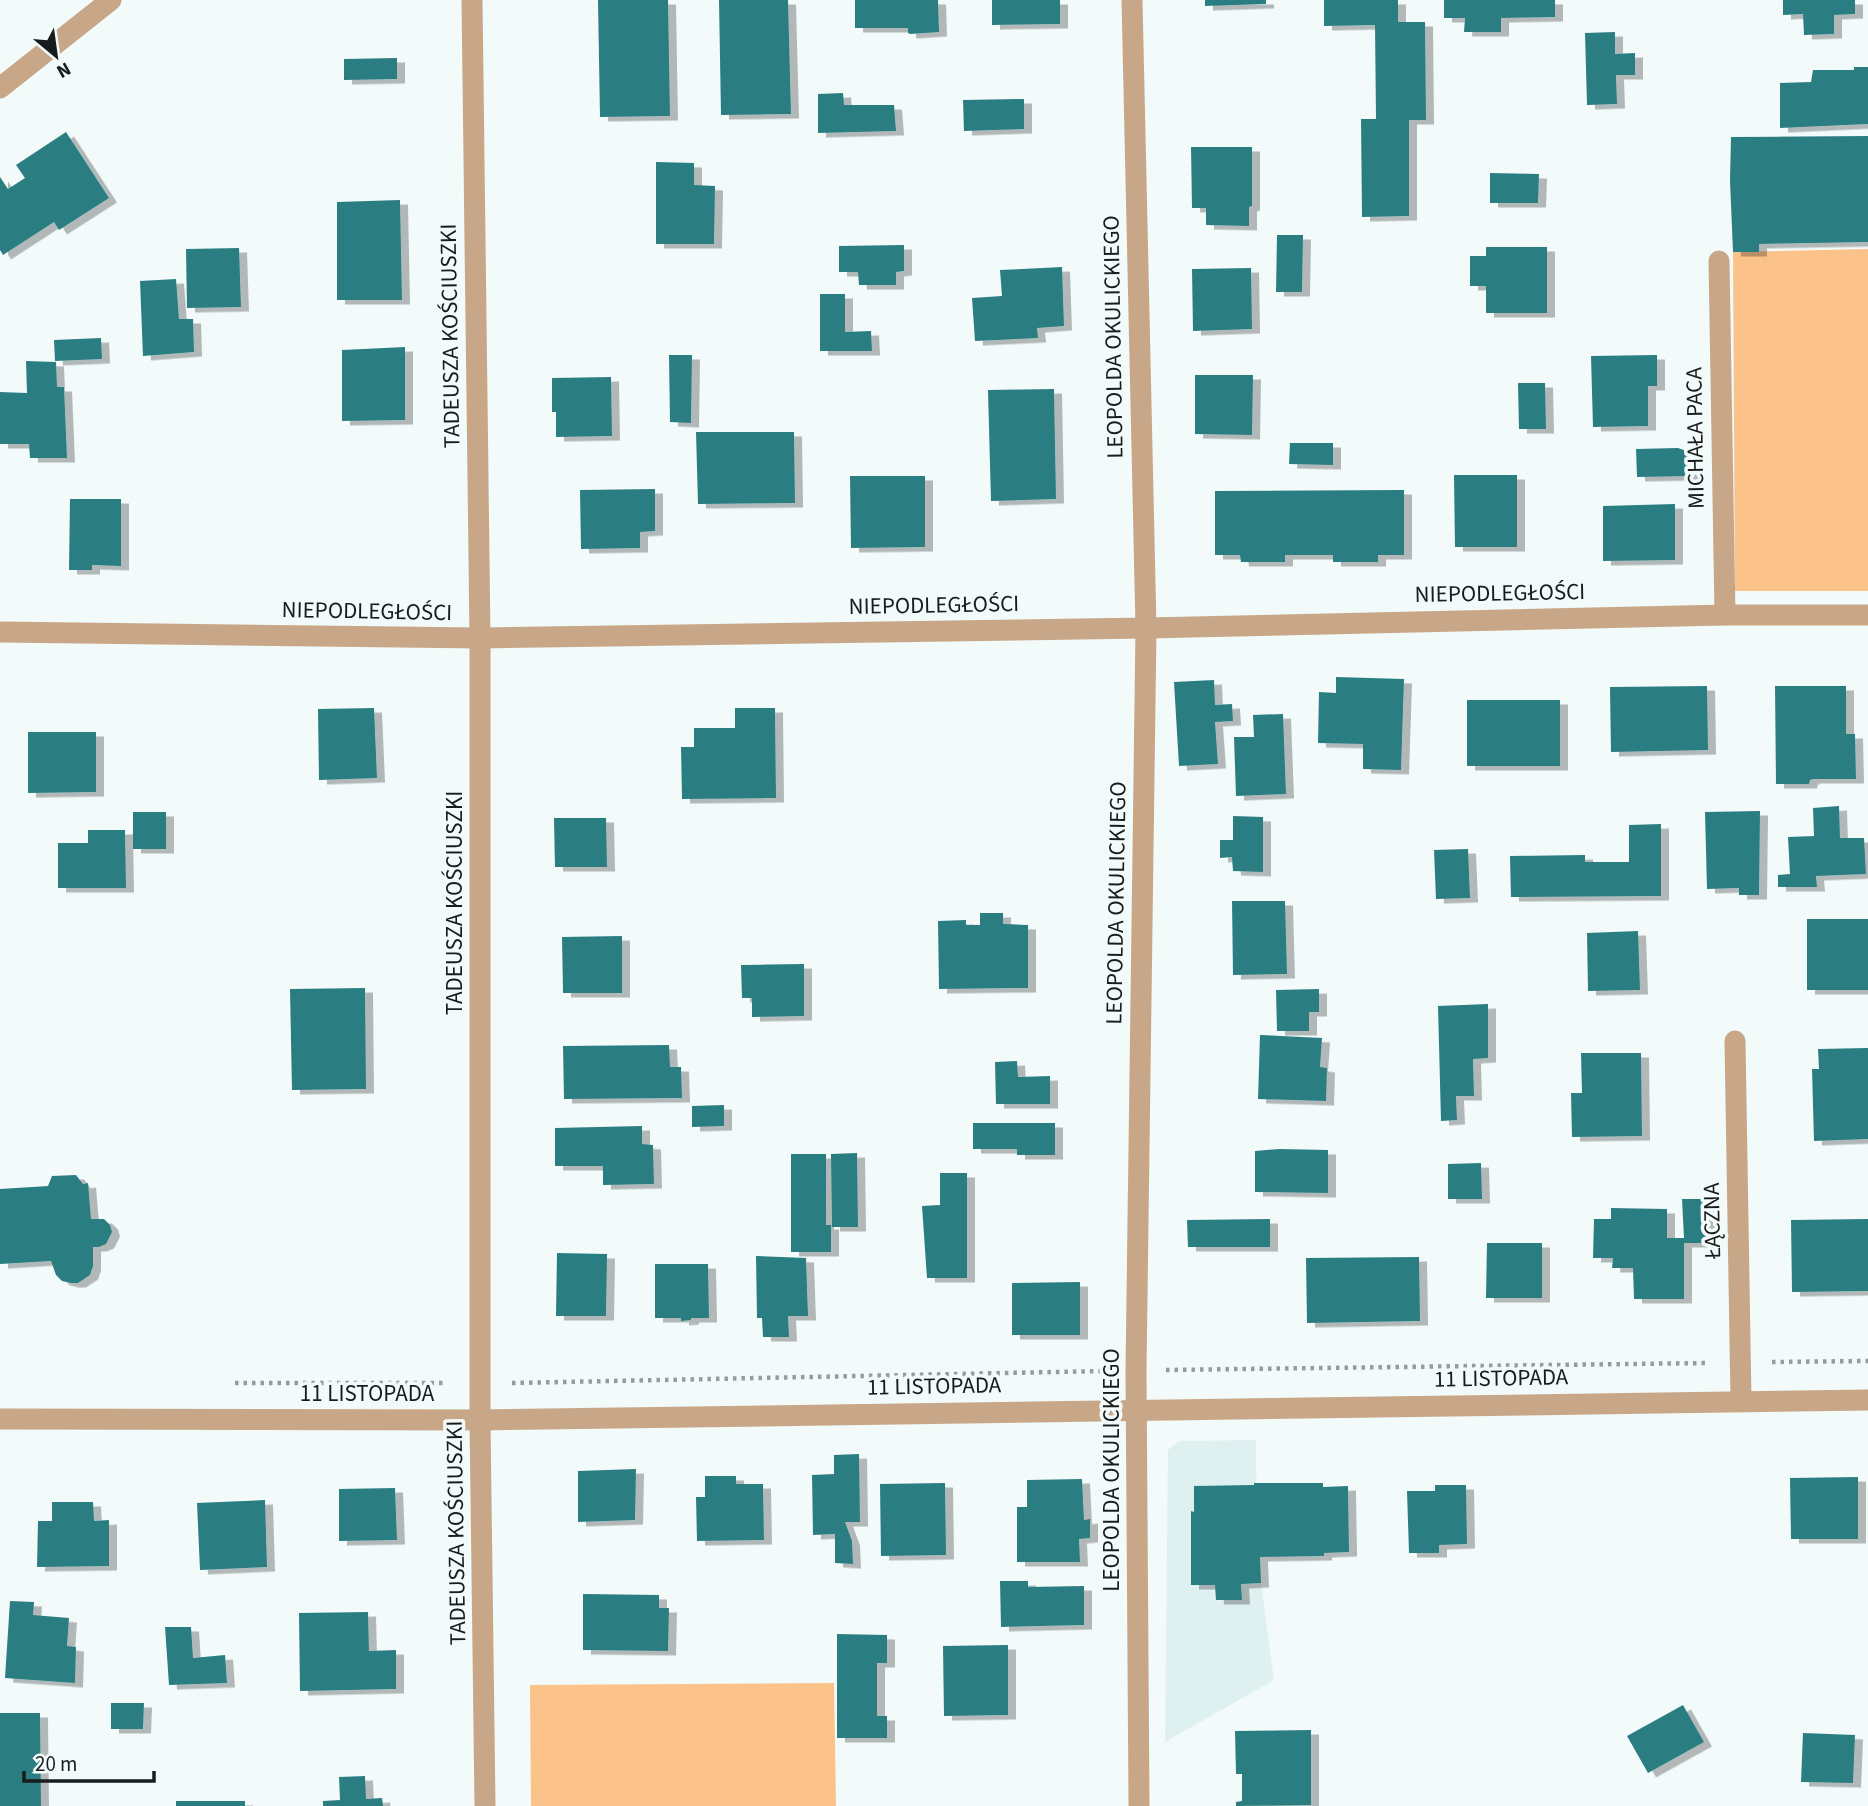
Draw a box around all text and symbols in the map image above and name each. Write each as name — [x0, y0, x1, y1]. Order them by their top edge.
north arrow — [21, 21, 91, 91]
text: N — [51, 55, 76, 84]
street label: LEOPOLDA OKULICKIEGO — [1094, 215, 1132, 459]
street label: TADEUSZA KOŚCIUSZKI — [432, 223, 468, 449]
street label: MICHAŁA PACA — [1677, 366, 1713, 509]
street label: NIEPODLEGŁOŚCI — [1414, 575, 1586, 611]
street label: NIEPODLEGŁOŚCI — [848, 587, 1020, 623]
street label: NIEPODLEGŁOŚCI — [281, 593, 453, 629]
street label: LEOPOLDA OKULICKIEGO — [1097, 781, 1135, 1025]
street label: TADEUSZA KOŚCIUSZKI — [438, 791, 471, 1015]
street label: ŁĄCZNA — [1695, 1182, 1729, 1261]
street label: LEOPOLDA OKULICKIEGO — [1095, 1348, 1128, 1592]
street label: 11 LISTOPADA — [1434, 1360, 1569, 1396]
street label: 11 LISTOPADA — [867, 1368, 1002, 1404]
street label: 11 LISTOPADA — [300, 1377, 435, 1410]
street label: TADEUSZA KOŚCIUSZKI — [438, 1420, 474, 1646]
scale bar — [24, 1740, 154, 1784]
text: 20 m — [35, 1749, 77, 1779]

